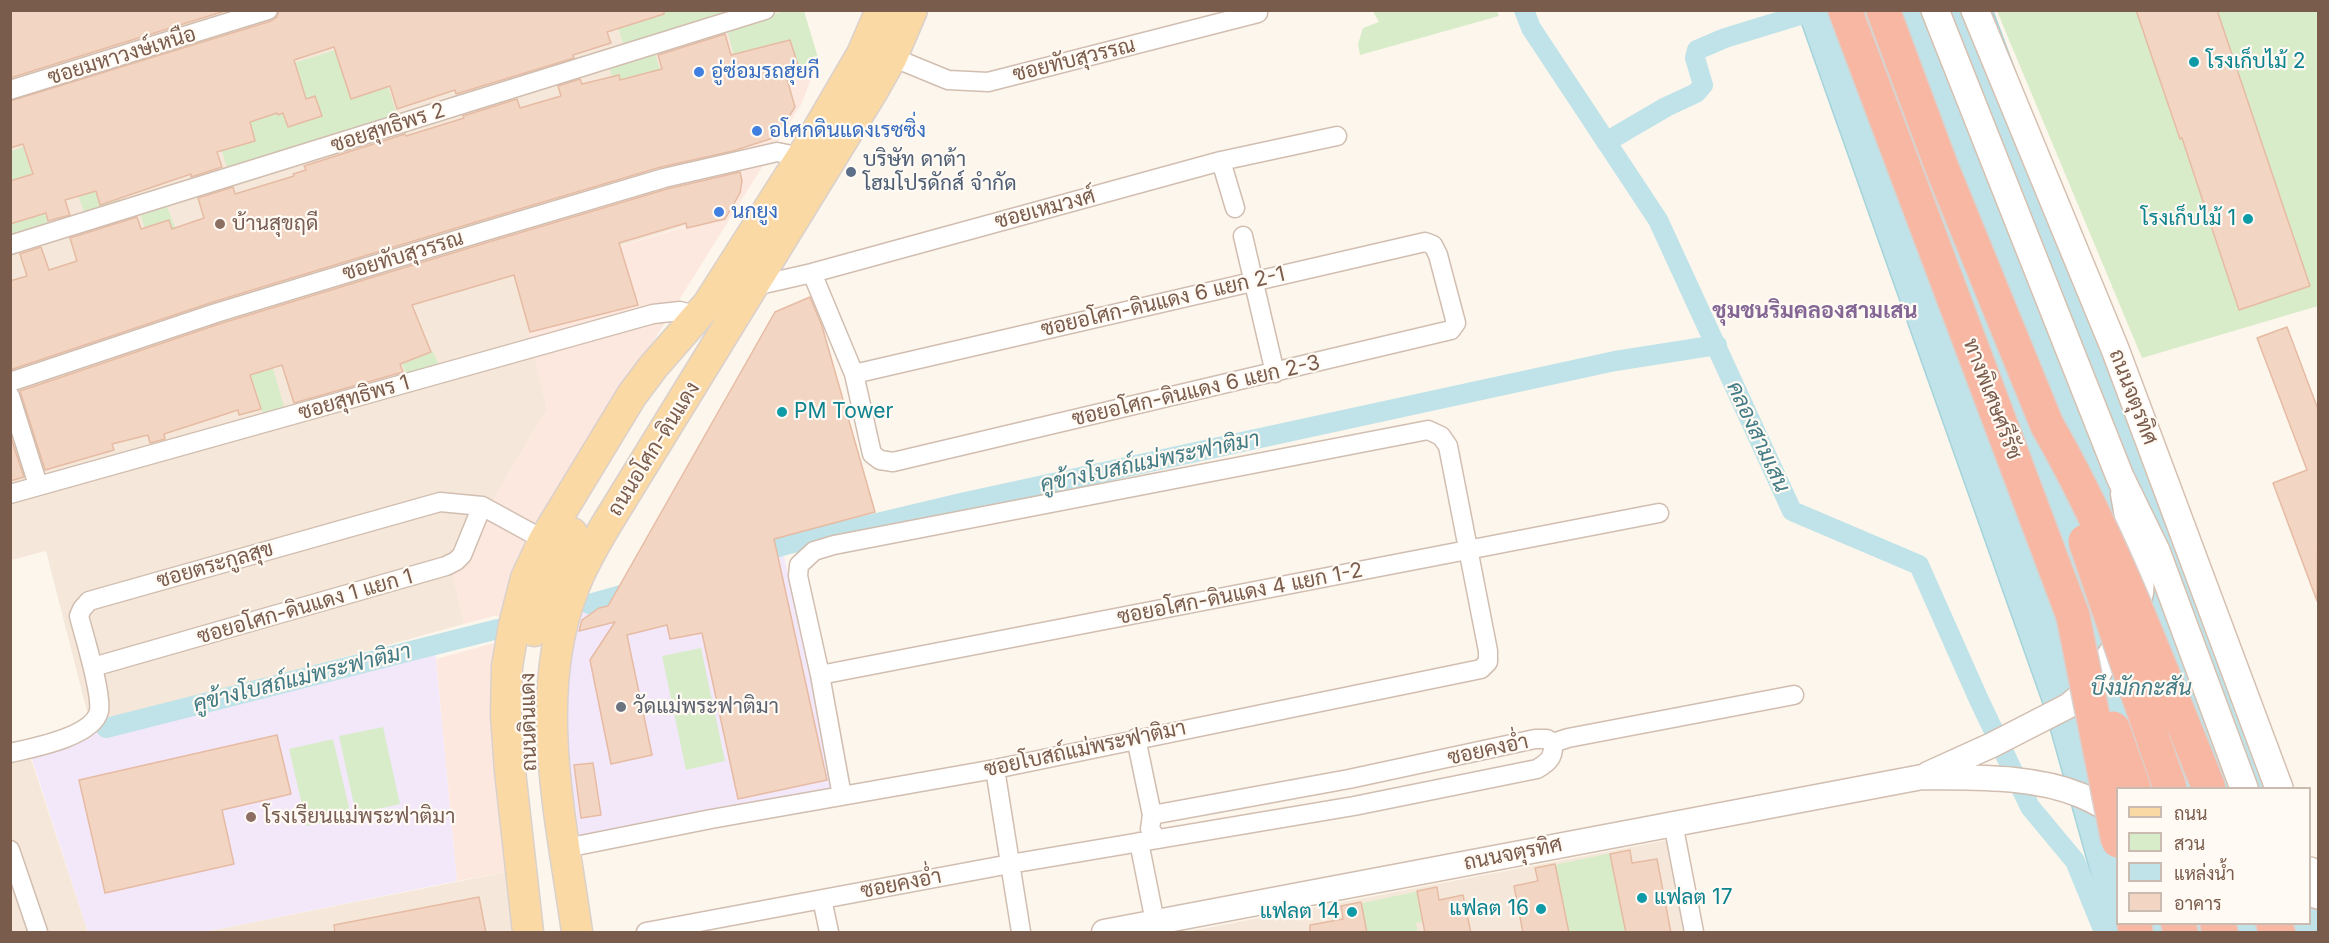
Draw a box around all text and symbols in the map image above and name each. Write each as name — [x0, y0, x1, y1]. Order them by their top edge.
street label: ซอยมหาวงษ์เหนือ — [45, 21, 199, 91]
street label: ซอยทับสุวรรณ — [1010, 33, 1138, 87]
place label: โรงเก็บไม้ 2 — [2206, 49, 2306, 75]
marker: โรงเก็บไม้ 2 — [2187, 55, 2201, 69]
place label: อู่ซ่อมรถฮุ่ยกี — [711, 59, 820, 85]
marker: อู่ซ่อมรถฮุ่ยกี — [692, 65, 706, 79]
street label: ซอยสุทธิพร 2 — [328, 98, 448, 158]
place label: อโศกดินแดงเรซซิ่ง — [769, 118, 926, 144]
marker: อโศกดินแดงเรซซิ่ง — [750, 124, 764, 138]
place label: บริษัท ดาต้า โฮมโปรดักส์ จำกัด — [863, 147, 1017, 197]
marker: บริษัท ดาต้า โฮมโปรดักส์ จำกัด — [844, 165, 858, 179]
street label: ซอยเหมวงศ์ — [992, 184, 1098, 234]
place label: นกยูง — [731, 199, 778, 225]
marker: นกยูง — [712, 205, 726, 219]
place label: โรงเก็บไม้ 1 — [2141, 206, 2236, 232]
place label: บ้านสุขฤดี — [232, 211, 318, 237]
marker: โรงเก็บไม้ 1 — [2241, 212, 2255, 226]
marker: บ้านสุขฤดี — [213, 217, 227, 231]
street label: ซอยทับสุวรรณ — [339, 226, 467, 286]
street label: ซอยอโศก-ดินแดง 6 แยก 2-1 — [1038, 262, 1288, 342]
district label: ชุมชนริมคลองสามเสน — [1712, 298, 1918, 324]
street label: ทางพิเศษศรีรัช — [1957, 335, 2027, 463]
street label: ถนนจตุรทิศ — [2103, 346, 2163, 448]
street label: ซอยอโศก-ดินแดง 6 แยก 2-3 — [1069, 350, 1323, 432]
street label: ซอยสุทธิพร 1 — [296, 370, 412, 426]
street label: ถนนอโศก-ดินแดง — [603, 377, 705, 521]
water label: คลองสามเสน — [1721, 377, 1795, 497]
place label: PM Tower — [794, 399, 893, 425]
marker: PM Tower — [775, 405, 789, 419]
water label: คูข้างโบสถ์แม่พระฟาติมา — [1038, 426, 1262, 498]
street label: ซอยตระกูลสุข — [154, 536, 276, 594]
street label: ซอยอโศก-ดินแดง 4 แยก 1-2 — [1115, 558, 1365, 630]
street label: ซอยอโศก-ดินแดง 1 แยก 1 — [194, 564, 416, 650]
water label: คูข้างโบสถ์แม่พระฟาติมา — [190, 638, 414, 718]
street label: ถนนดินแดง — [516, 672, 542, 772]
water label: บึงมักกะสัน — [2090, 675, 2192, 701]
place label: วัดแม่พระฟาติมา — [633, 694, 779, 720]
marker: วัดแม่พระฟาติมา — [614, 700, 628, 714]
street label: ซอยโบสถ์แม่พระฟาติมา — [982, 715, 1188, 783]
street label: ซอยคงอ่ำ — [1445, 729, 1531, 771]
legend — [2116, 787, 2311, 925]
text: ถนน — [2174, 803, 2207, 824]
place label: โรงเรียนแม่พระฟาติมา — [263, 804, 455, 830]
marker: โรงเรียนแม่พระฟาติมา — [244, 810, 258, 824]
street label: ถนนจตุรทิศ — [1462, 832, 1564, 876]
text: สวน — [2174, 833, 2205, 854]
text: แหล่งน้ำ — [2174, 863, 2235, 884]
street label: ซอยคงอ่ำ — [858, 864, 944, 904]
place label: แฟลต 17 — [1654, 885, 1733, 911]
marker: แฟลต 17 — [1635, 891, 1649, 905]
text: อาคาร — [2174, 893, 2222, 914]
place label: แฟลต 16 — [1449, 896, 1529, 922]
place label: แฟลต 14 — [1260, 899, 1340, 925]
marker: แฟลต 16 — [1534, 902, 1548, 916]
marker: แฟลต 14 — [1345, 905, 1359, 919]

